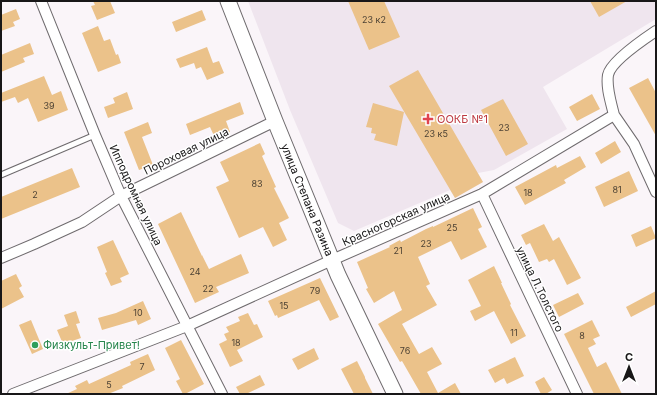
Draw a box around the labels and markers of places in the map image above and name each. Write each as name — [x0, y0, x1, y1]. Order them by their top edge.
place label: ООКБ №1 — [437, 112, 488, 126]
marker: ООКБ №1 — [422, 113, 434, 125]
place label: Физкульт-Привет! — [43, 338, 140, 352]
marker: Физкульт-Привет! — [30, 340, 40, 350]

